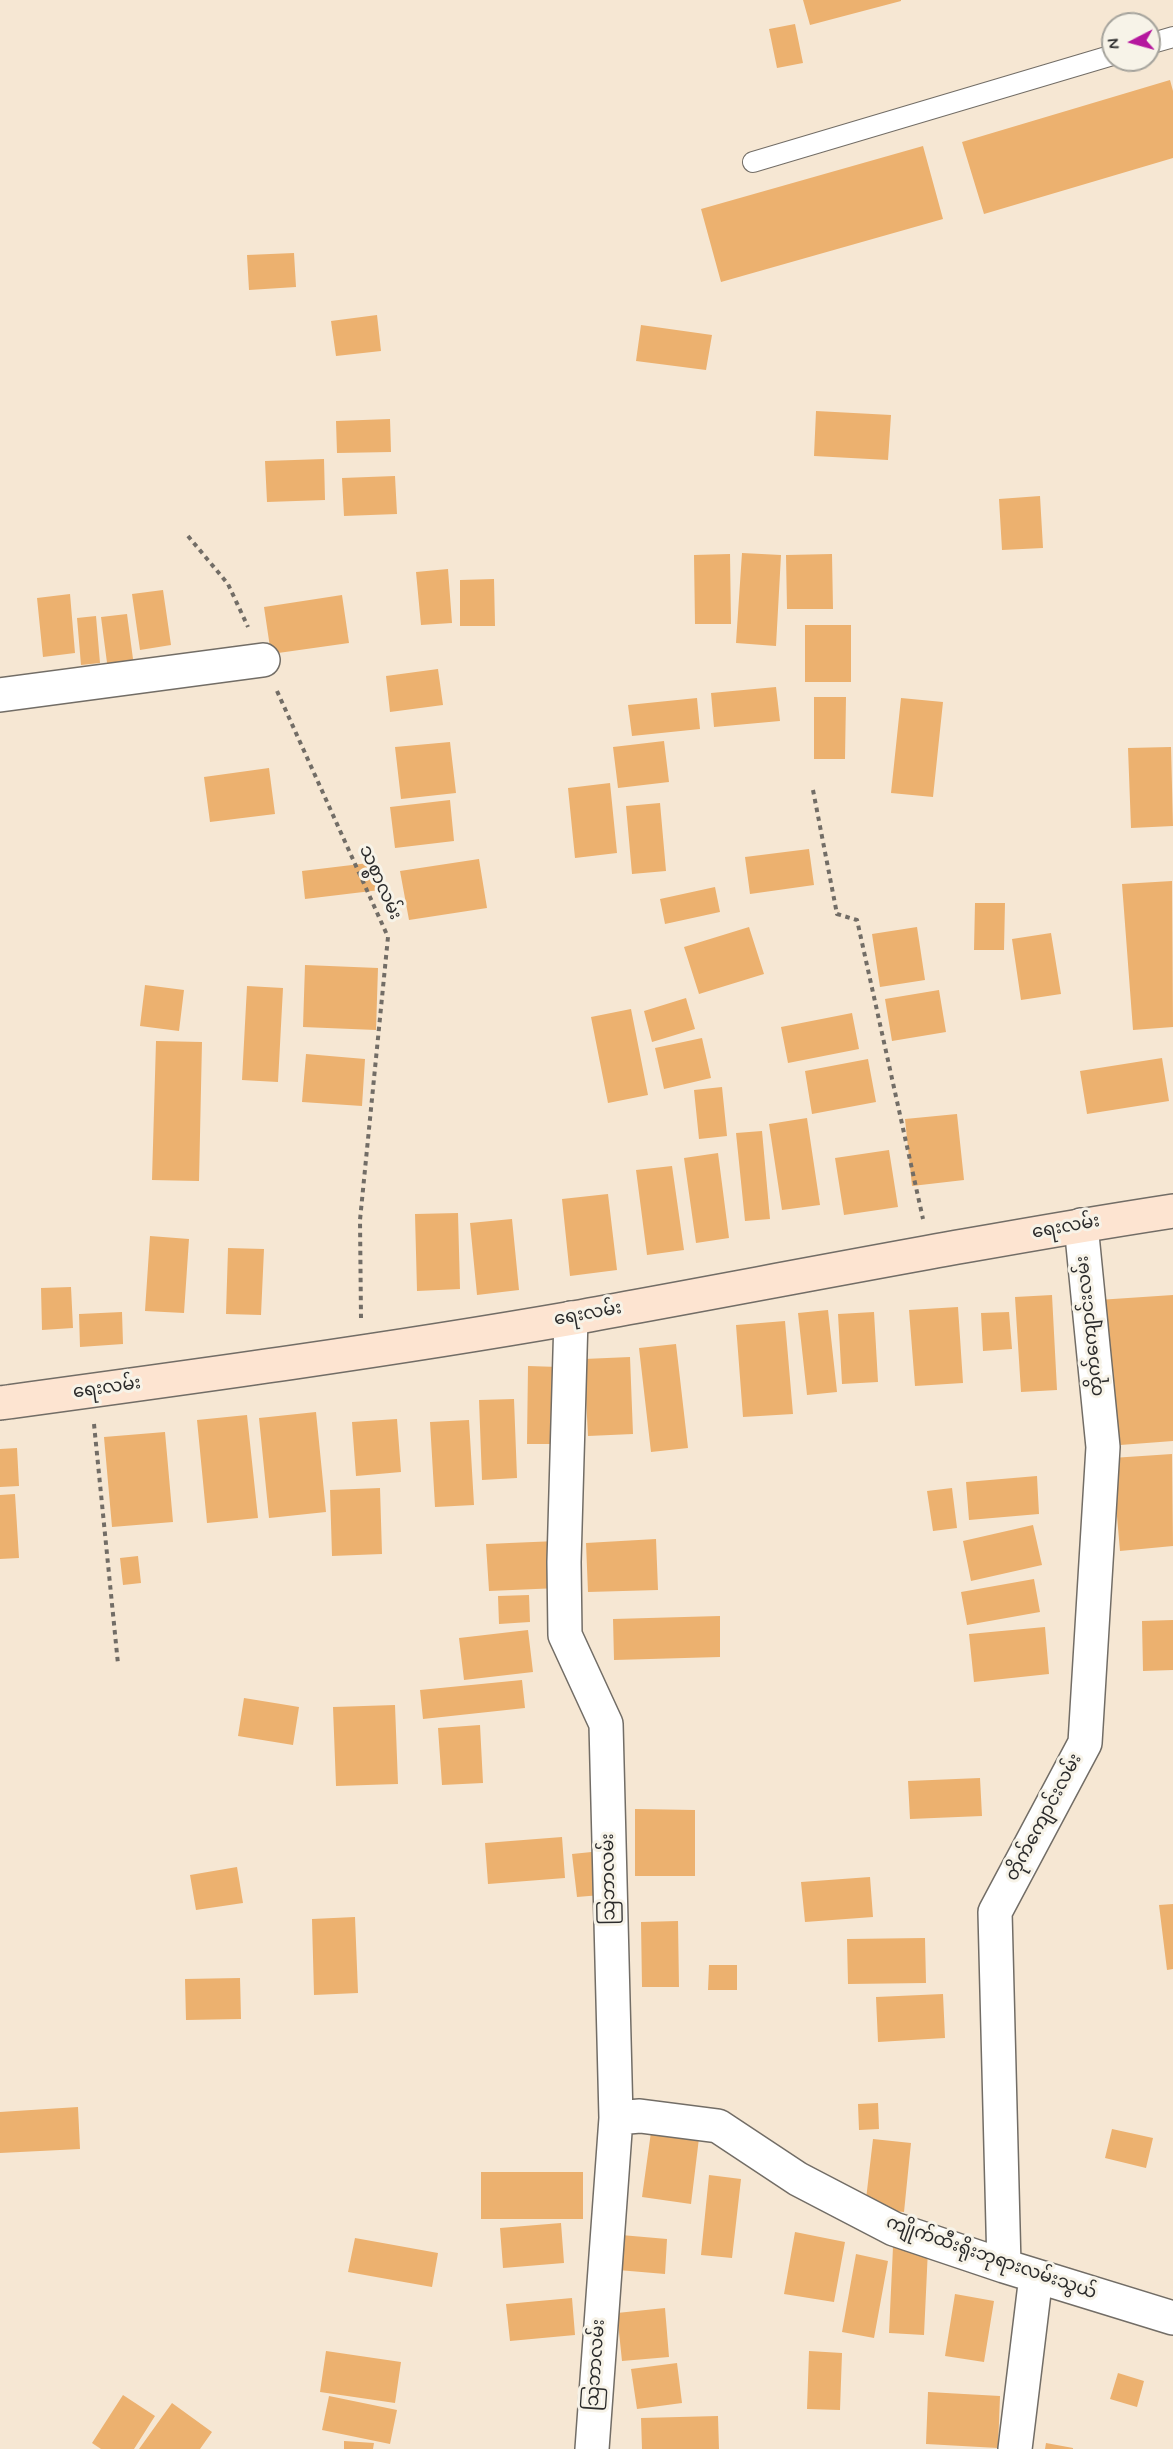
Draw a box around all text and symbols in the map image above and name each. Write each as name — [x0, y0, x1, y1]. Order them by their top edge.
north arrow — [1101, 12, 1161, 72]
text: N — [1104, 37, 1126, 50]
street label: သစ္စာလမ်း — [353, 842, 405, 924]
street label: ရေးလမ်း — [1030, 1211, 1102, 1245]
street label: တိုက်ကျောင်းလမ်း — [1073, 1255, 1109, 1397]
street label: ရေးလမ်း — [552, 1298, 624, 1332]
street label: ရေးလမ်း — [72, 1374, 142, 1404]
street label: တိုက်ကျောင်းလမ်း — [1002, 1751, 1088, 1885]
street label: သြဘာလမ်း — [598, 1833, 622, 1925]
street label: ကျိုက်ထီးရိုးဘုရားလမ်းသွယ် — [883, 2213, 1099, 2305]
street label: သြဘာလမ်း — [583, 2319, 611, 2411]

